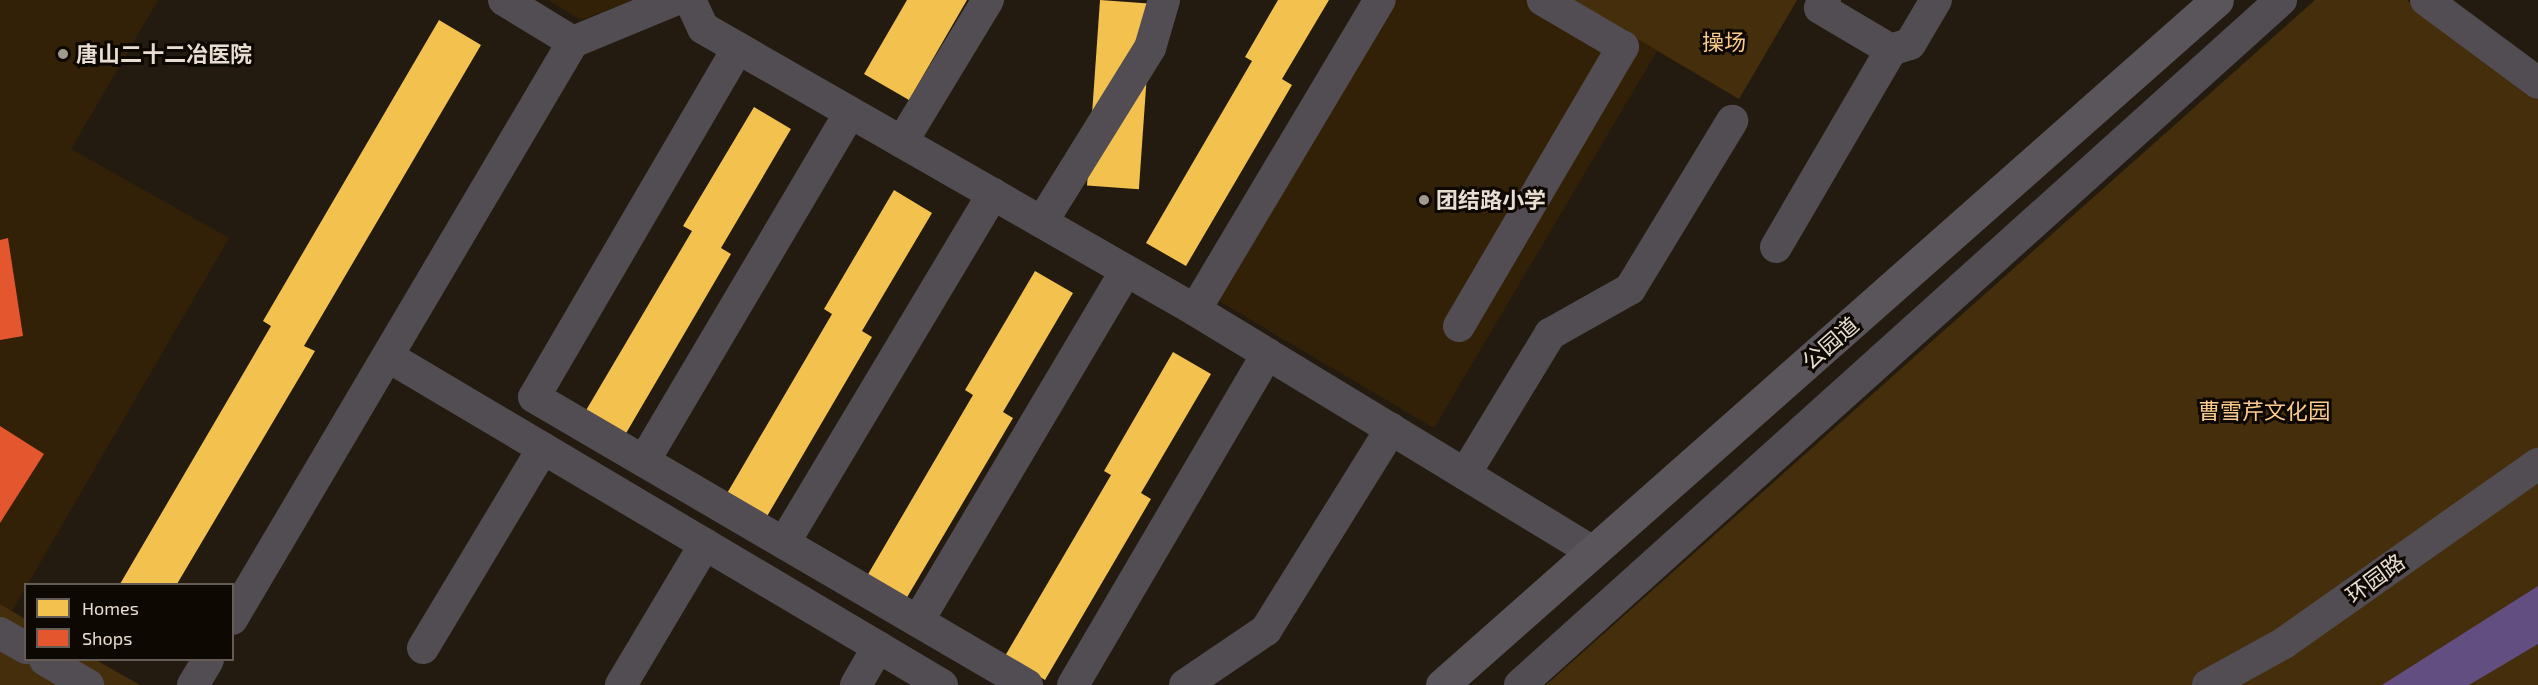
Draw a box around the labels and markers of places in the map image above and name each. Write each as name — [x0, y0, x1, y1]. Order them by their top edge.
place label: 唐山二十二冶医院 — [76, 41, 252, 67]
marker: 唐山二十二冶医院 — [54, 45, 72, 63]
place label: 团结路小学 — [1436, 187, 1546, 213]
marker: 团结路小学 — [1417, 193, 1431, 207]

